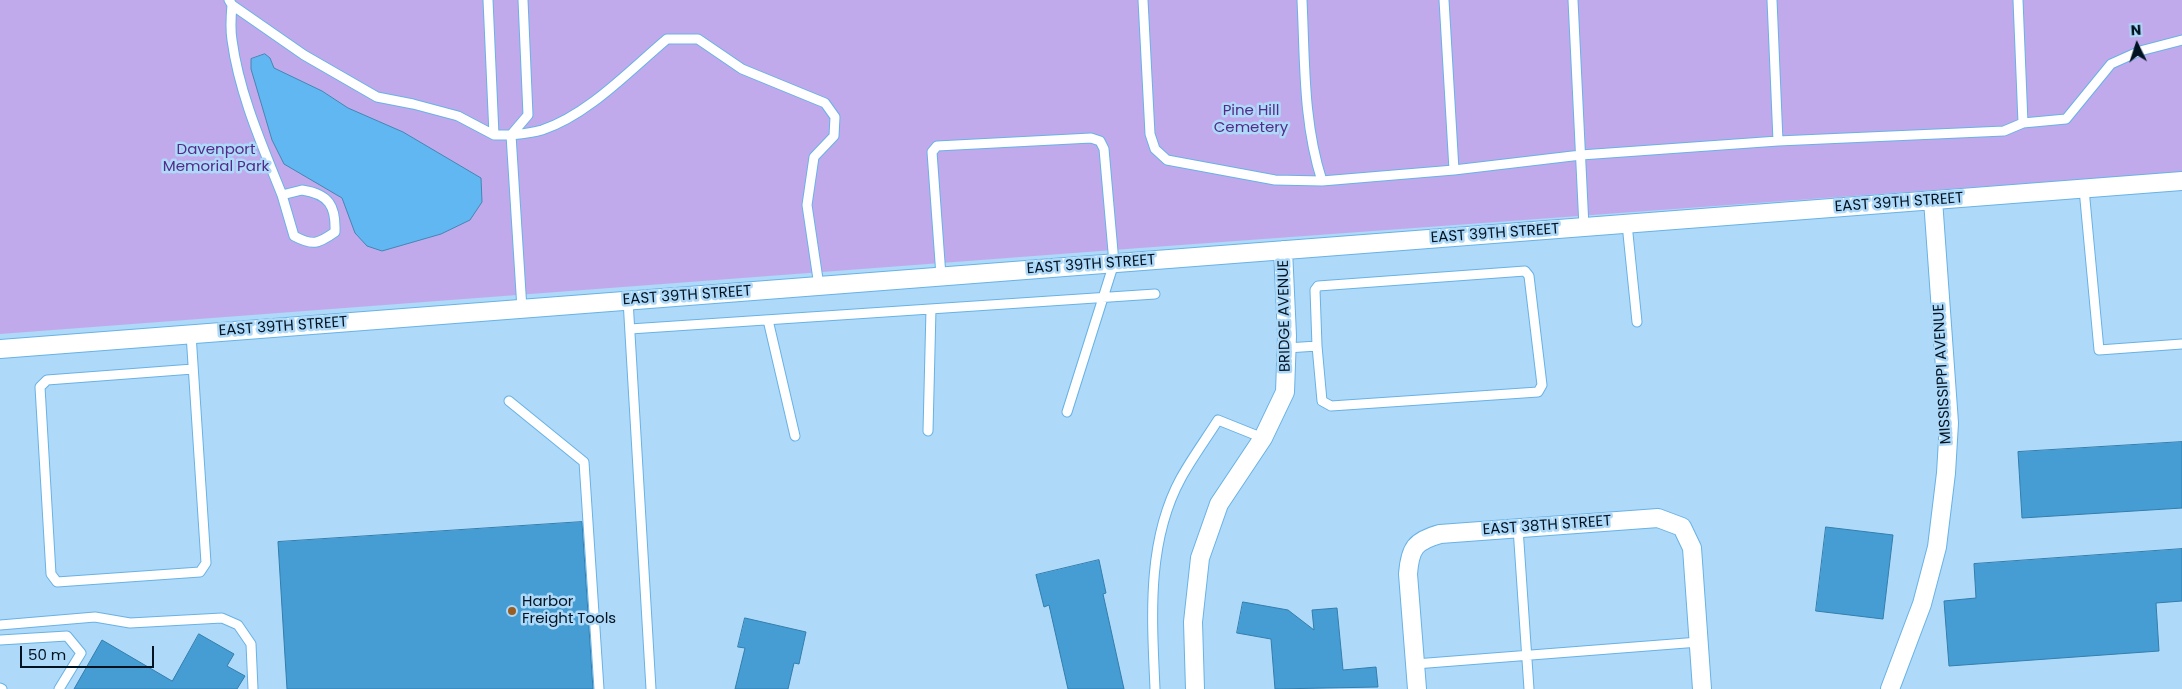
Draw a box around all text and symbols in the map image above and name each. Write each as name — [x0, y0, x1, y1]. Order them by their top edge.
north arrow — [2112, 20, 2162, 70]
text: N — [2130, 20, 2142, 40]
park label: Pine Hill Cemetery — [1214, 102, 1288, 137]
park label: Davenport Memorial Park — [163, 141, 269, 176]
street label: EAST 39TH STREET — [1834, 190, 1964, 216]
street label: EAST 39TH STREET — [1430, 221, 1560, 247]
street label: EAST 39TH STREET — [1026, 252, 1156, 278]
street label: BRIDGE AVENUE — [1275, 260, 1295, 372]
street label: EAST 39TH STREET — [622, 283, 752, 309]
street label: MISSISSIPPI AVENUE — [1930, 303, 1956, 445]
street label: EAST 39TH STREET — [218, 314, 348, 340]
street label: EAST 38TH STREET — [1482, 513, 1612, 539]
place label: Harbor Freight Tools — [522, 593, 616, 628]
marker: Harbor Freight Tools — [506, 605, 518, 617]
scale bar — [22, 636, 156, 668]
text: 50 m — [28, 644, 66, 665]

